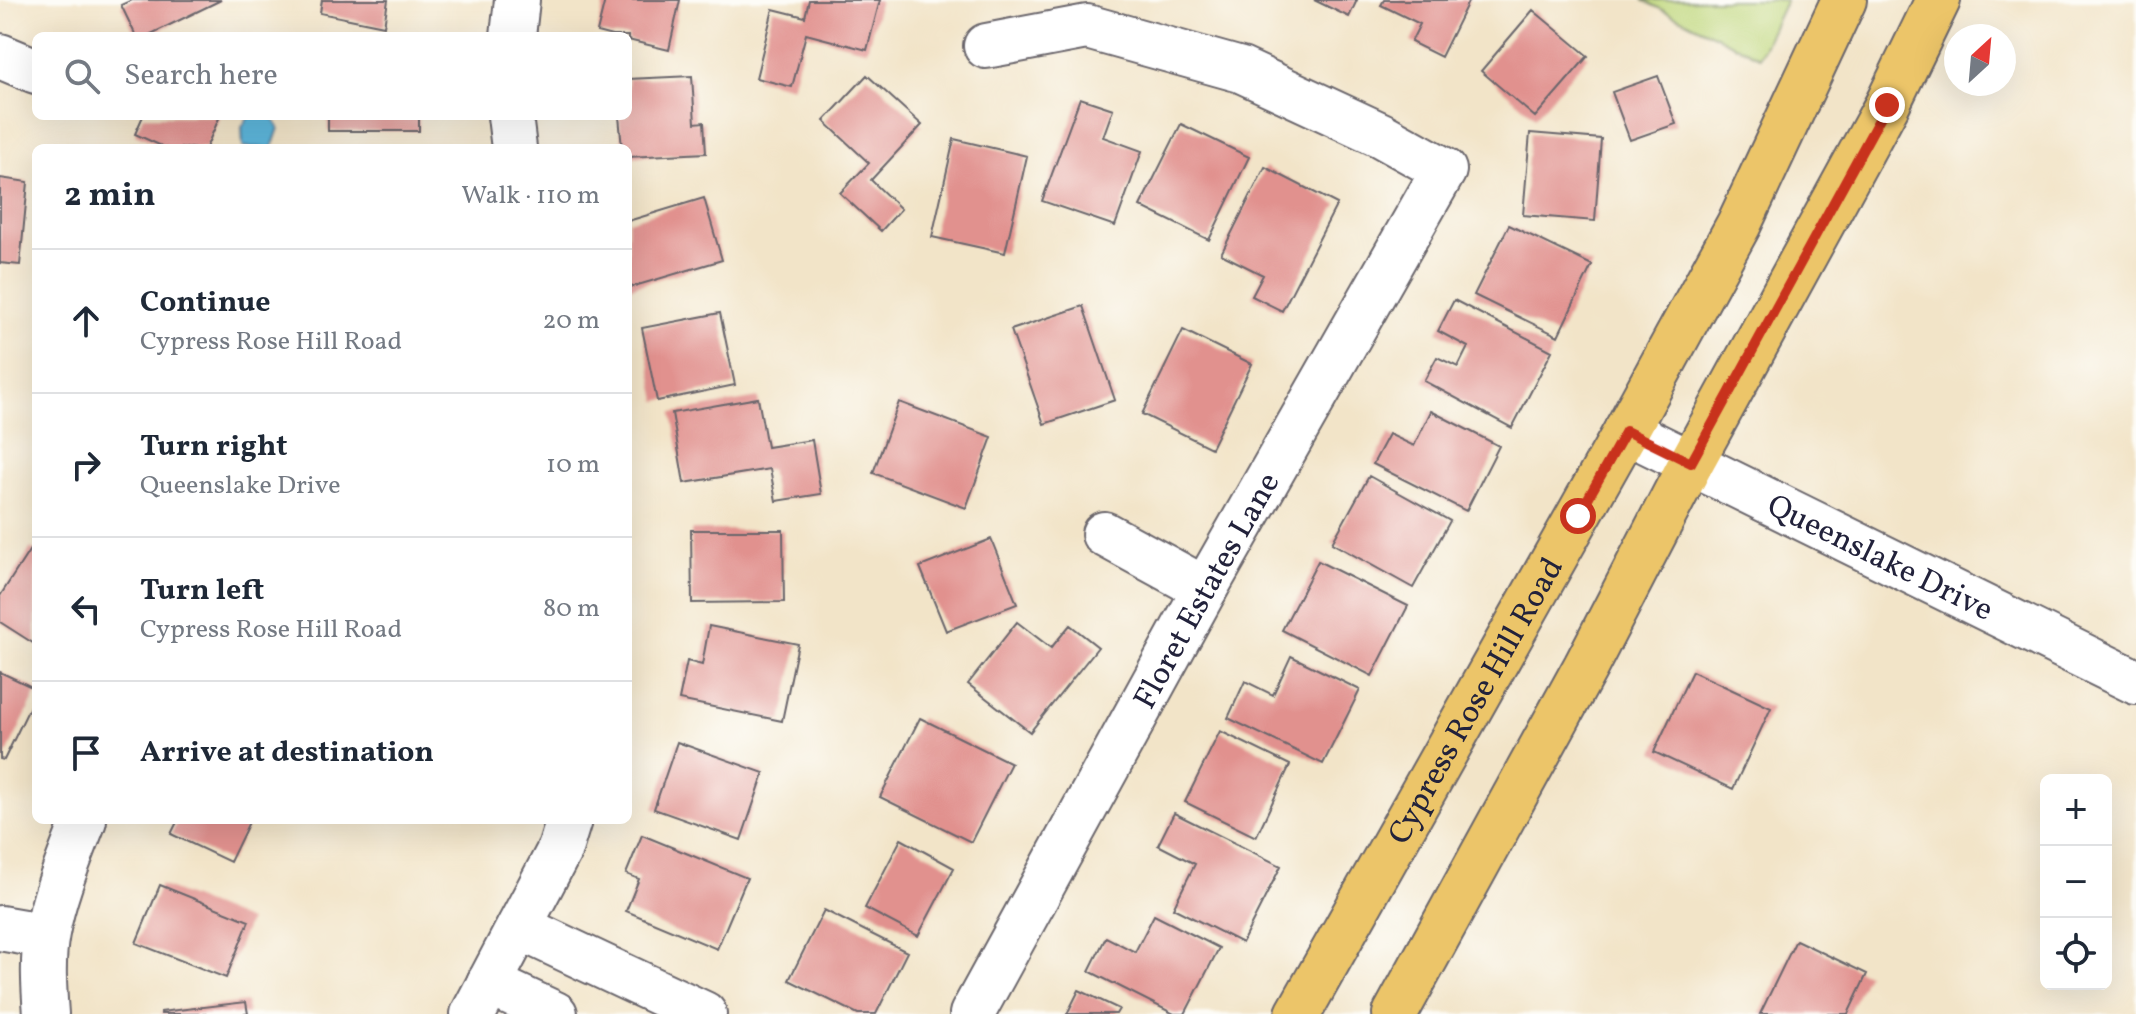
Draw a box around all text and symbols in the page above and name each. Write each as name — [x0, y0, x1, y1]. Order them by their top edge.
north arrow — [1944, 24, 2016, 96]
search box — [32, 32, 632, 120]
icon: search — [60, 54, 104, 98]
text: Search here — [124, 55, 278, 97]
route end — [1869, 87, 1905, 123]
text: 2 min — [64, 173, 156, 220]
text: Walk · 110 m — [461, 178, 600, 214]
text: Continue — [140, 282, 271, 324]
icon: ahead — [64, 299, 108, 343]
text: 20 m — [542, 303, 600, 339]
text: Cypress Rose Hill Road — [140, 324, 402, 360]
text: Turn right — [140, 426, 288, 468]
icon: right — [64, 443, 108, 487]
text: 10 m — [546, 447, 600, 483]
street label: Floret Estates Lane — [1124, 465, 1292, 718]
text: Queenslake Drive — [140, 468, 341, 504]
street label: Queenslake Drive — [1759, 485, 2000, 633]
route start — [1560, 498, 1596, 534]
street label: Cypress Rose Hill Road — [1379, 550, 1575, 853]
text: Turn left — [140, 570, 264, 612]
icon: left — [64, 587, 108, 631]
text: 80 m — [543, 591, 600, 627]
text: Cypress Rose Hill Road — [140, 612, 402, 648]
icon: arrive — [64, 731, 108, 775]
text: Arrive at destination — [140, 732, 434, 774]
map controls — [2040, 774, 2112, 990]
button: + — [2040, 774, 2112, 846]
button: − — [2040, 846, 2112, 918]
button: locate — [2040, 918, 2112, 990]

